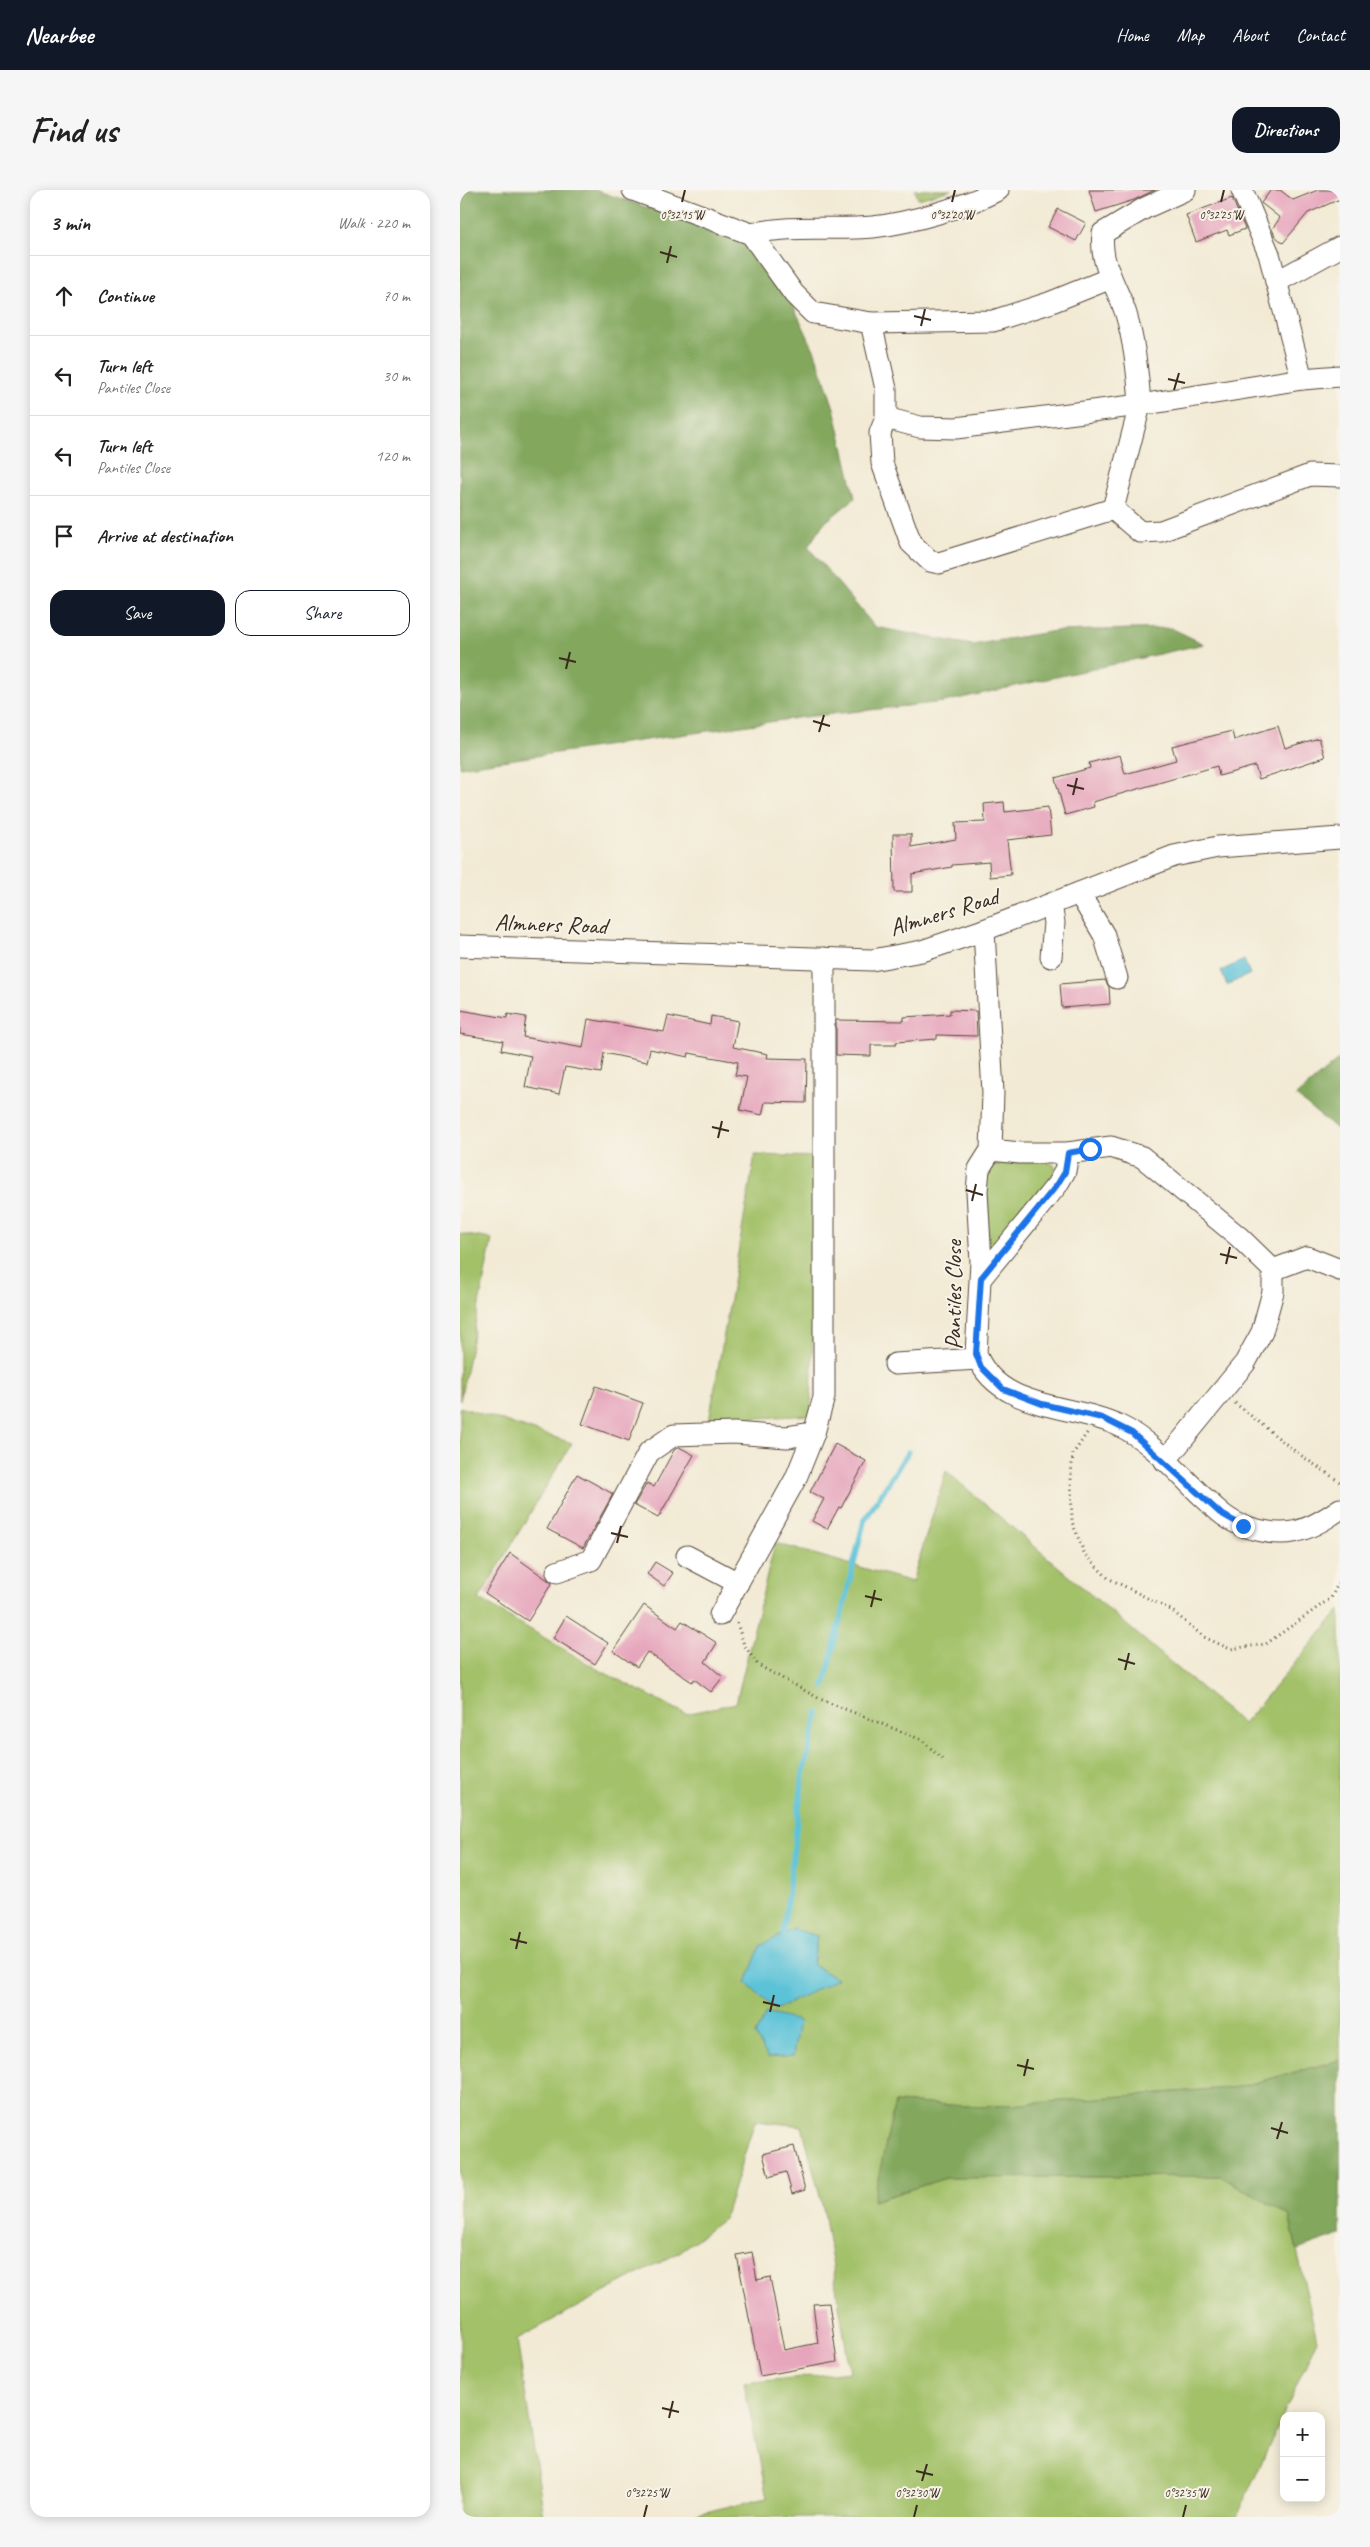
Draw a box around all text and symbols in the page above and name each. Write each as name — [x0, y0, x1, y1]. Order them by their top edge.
text: Nearbee — [25, 20, 93, 50]
text: Home — [1116, 24, 1149, 46]
text: Map — [1177, 24, 1204, 46]
text: About — [1232, 24, 1268, 46]
text: Contact — [1296, 24, 1345, 46]
button: Directions — [1232, 107, 1340, 153]
text: Find us — [30, 108, 117, 153]
text: 0°32'15"W — [660, 207, 706, 223]
text: 0°32'20"W — [930, 207, 976, 223]
text: 0°32'25"W — [1199, 207, 1245, 223]
text: 3 min — [50, 210, 90, 236]
text: Walk · 220 m — [338, 213, 410, 233]
icon: ahead — [50, 282, 78, 310]
text: Continue — [97, 284, 154, 308]
text: 70 m — [383, 286, 410, 306]
text: Turn left — [97, 354, 152, 378]
icon: left — [50, 362, 78, 390]
text: 30 m — [383, 366, 410, 386]
text: Pantiles Close — [97, 378, 170, 398]
text: Turn left — [97, 434, 152, 458]
icon: left — [50, 442, 78, 470]
text: 120 m — [376, 446, 410, 466]
text: Pantiles Close — [97, 458, 170, 478]
icon: arrive — [50, 522, 78, 550]
text: Arrive at destination — [97, 524, 233, 548]
button: Save — [50, 590, 225, 636]
button: Share — [235, 590, 410, 636]
street label: Almners Road — [886, 880, 1006, 943]
street label: Almners Road — [494, 907, 611, 941]
route start — [1079, 1138, 1102, 1161]
street label: Pantiles Close — [938, 1238, 968, 1350]
route end — [1232, 1515, 1255, 1538]
map controls — [1280, 2412, 1325, 2502]
button: + — [1280, 2412, 1325, 2457]
button: − — [1280, 2457, 1325, 2502]
text: 0°32'25"W — [625, 2485, 671, 2501]
text: 0°32'30"W — [895, 2485, 941, 2501]
text: 0°32'35"W — [1164, 2485, 1210, 2501]

